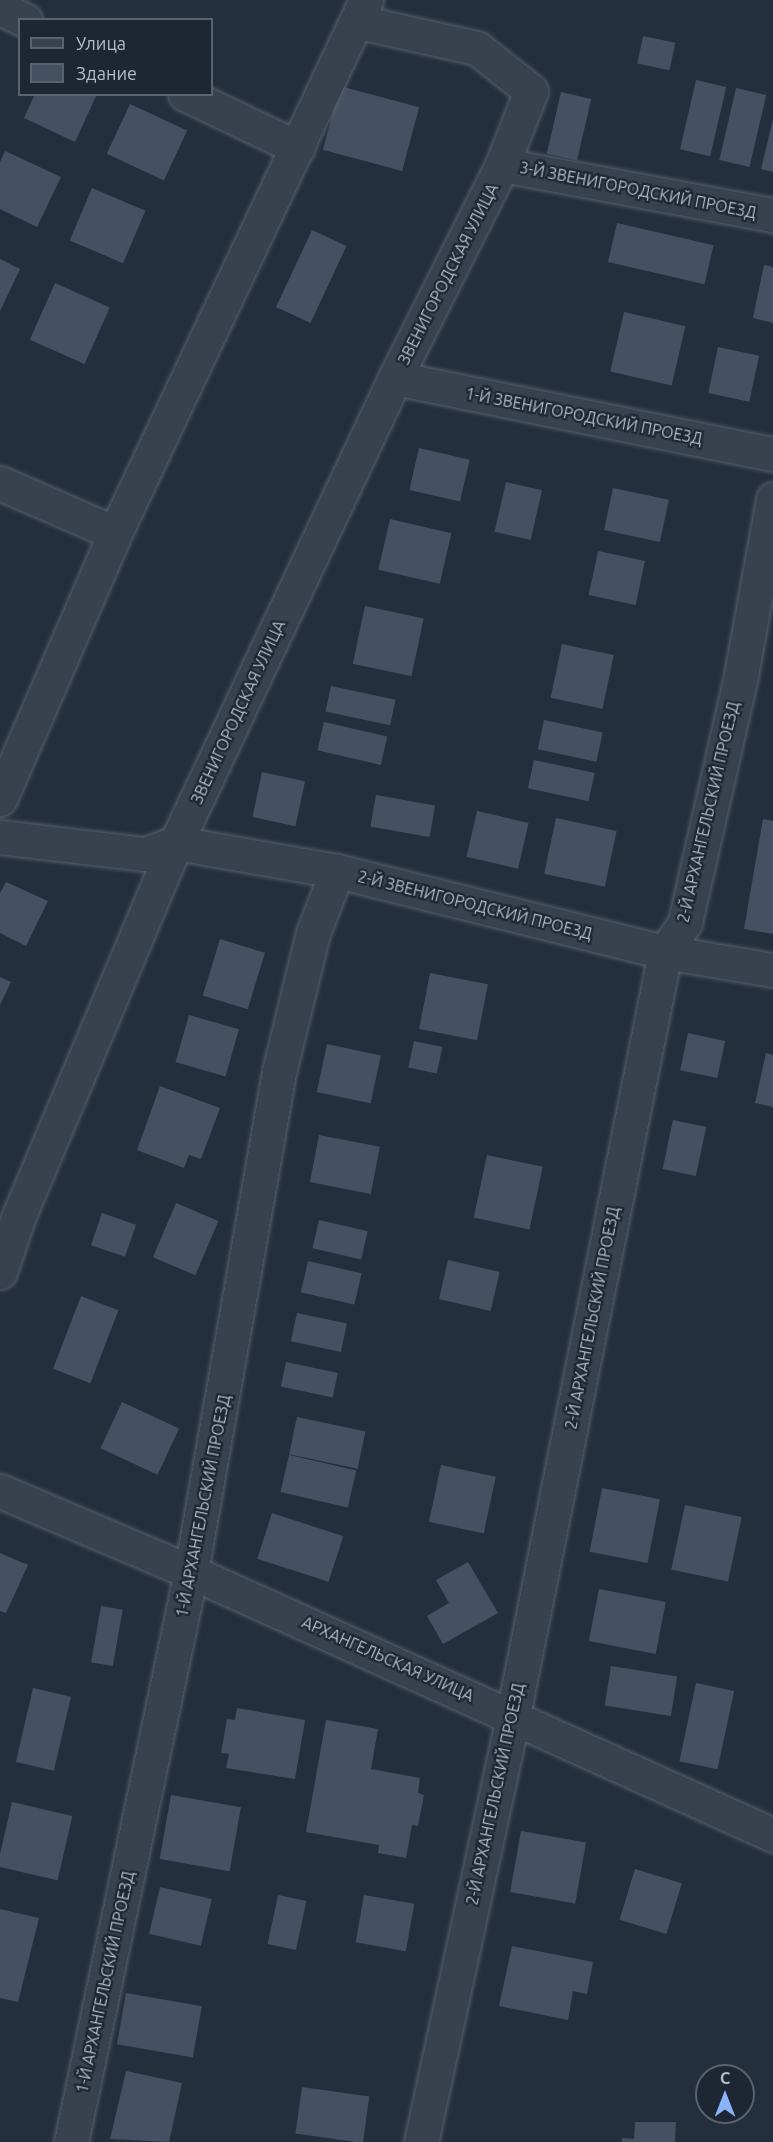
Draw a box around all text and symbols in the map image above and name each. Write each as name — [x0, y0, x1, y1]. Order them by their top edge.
legend — [18, 18, 213, 96]
text: Улица — [76, 33, 126, 53]
text: Здание — [76, 63, 137, 83]
street label: 3-Й ЗВЕНИГОРОДСКИЙ ПРОЕЗД — [518, 158, 758, 222]
street label: ЗВЕНИГОРОДСКАЯ УЛИЦА — [394, 180, 502, 368]
street label: 1-Й ЗВЕНИГОРОДСКИЙ ПРОЕЗД — [464, 384, 704, 448]
street label: ЗВЕНИГОРОДСКАЯ УЛИЦА — [187, 617, 289, 807]
street label: 2-Й АРХАНГЕЛЬСКИЙ ПРОЕЗД — [673, 700, 743, 924]
street label: 2-Й ЗВЕНИГОРОДСКИЙ ПРОЕЗД — [356, 867, 594, 943]
street label: 2-Й АРХАНГЕЛЬСКИЙ ПРОЕЗД — [561, 1205, 623, 1431]
street label: 1-Й АРХАНГЕЛЬСКИЙ ПРОЕЗД — [172, 1393, 234, 1619]
street label: АРХАНГЕЛЬСКАЯ УЛИЦА — [299, 1612, 477, 1706]
street label: 2-Й АРХАНГЕЛЬСКИЙ ПРОЕЗД — [462, 1681, 528, 1907]
street label: 1-Й АРХАНГЕЛЬСКИЙ ПРОЕЗД — [72, 1869, 138, 2095]
north arrow — [695, 2064, 755, 2124]
text: С — [720, 2069, 730, 2087]

